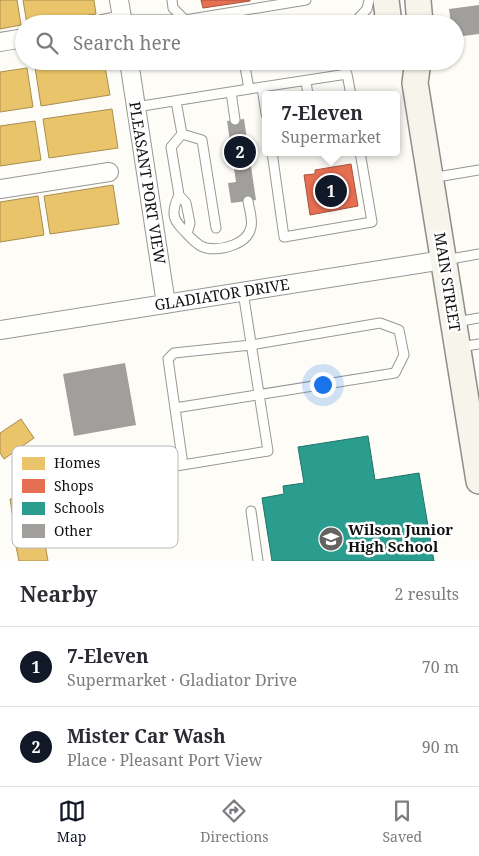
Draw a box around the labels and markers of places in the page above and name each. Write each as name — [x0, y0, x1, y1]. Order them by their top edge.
pin: 2 — [224, 133, 256, 171]
pin: 1 — [315, 172, 347, 210]
place label: Wilson Junior High School — [348, 519, 453, 556]
school or university icon: Wilson Junior High School — [318, 526, 344, 552]

